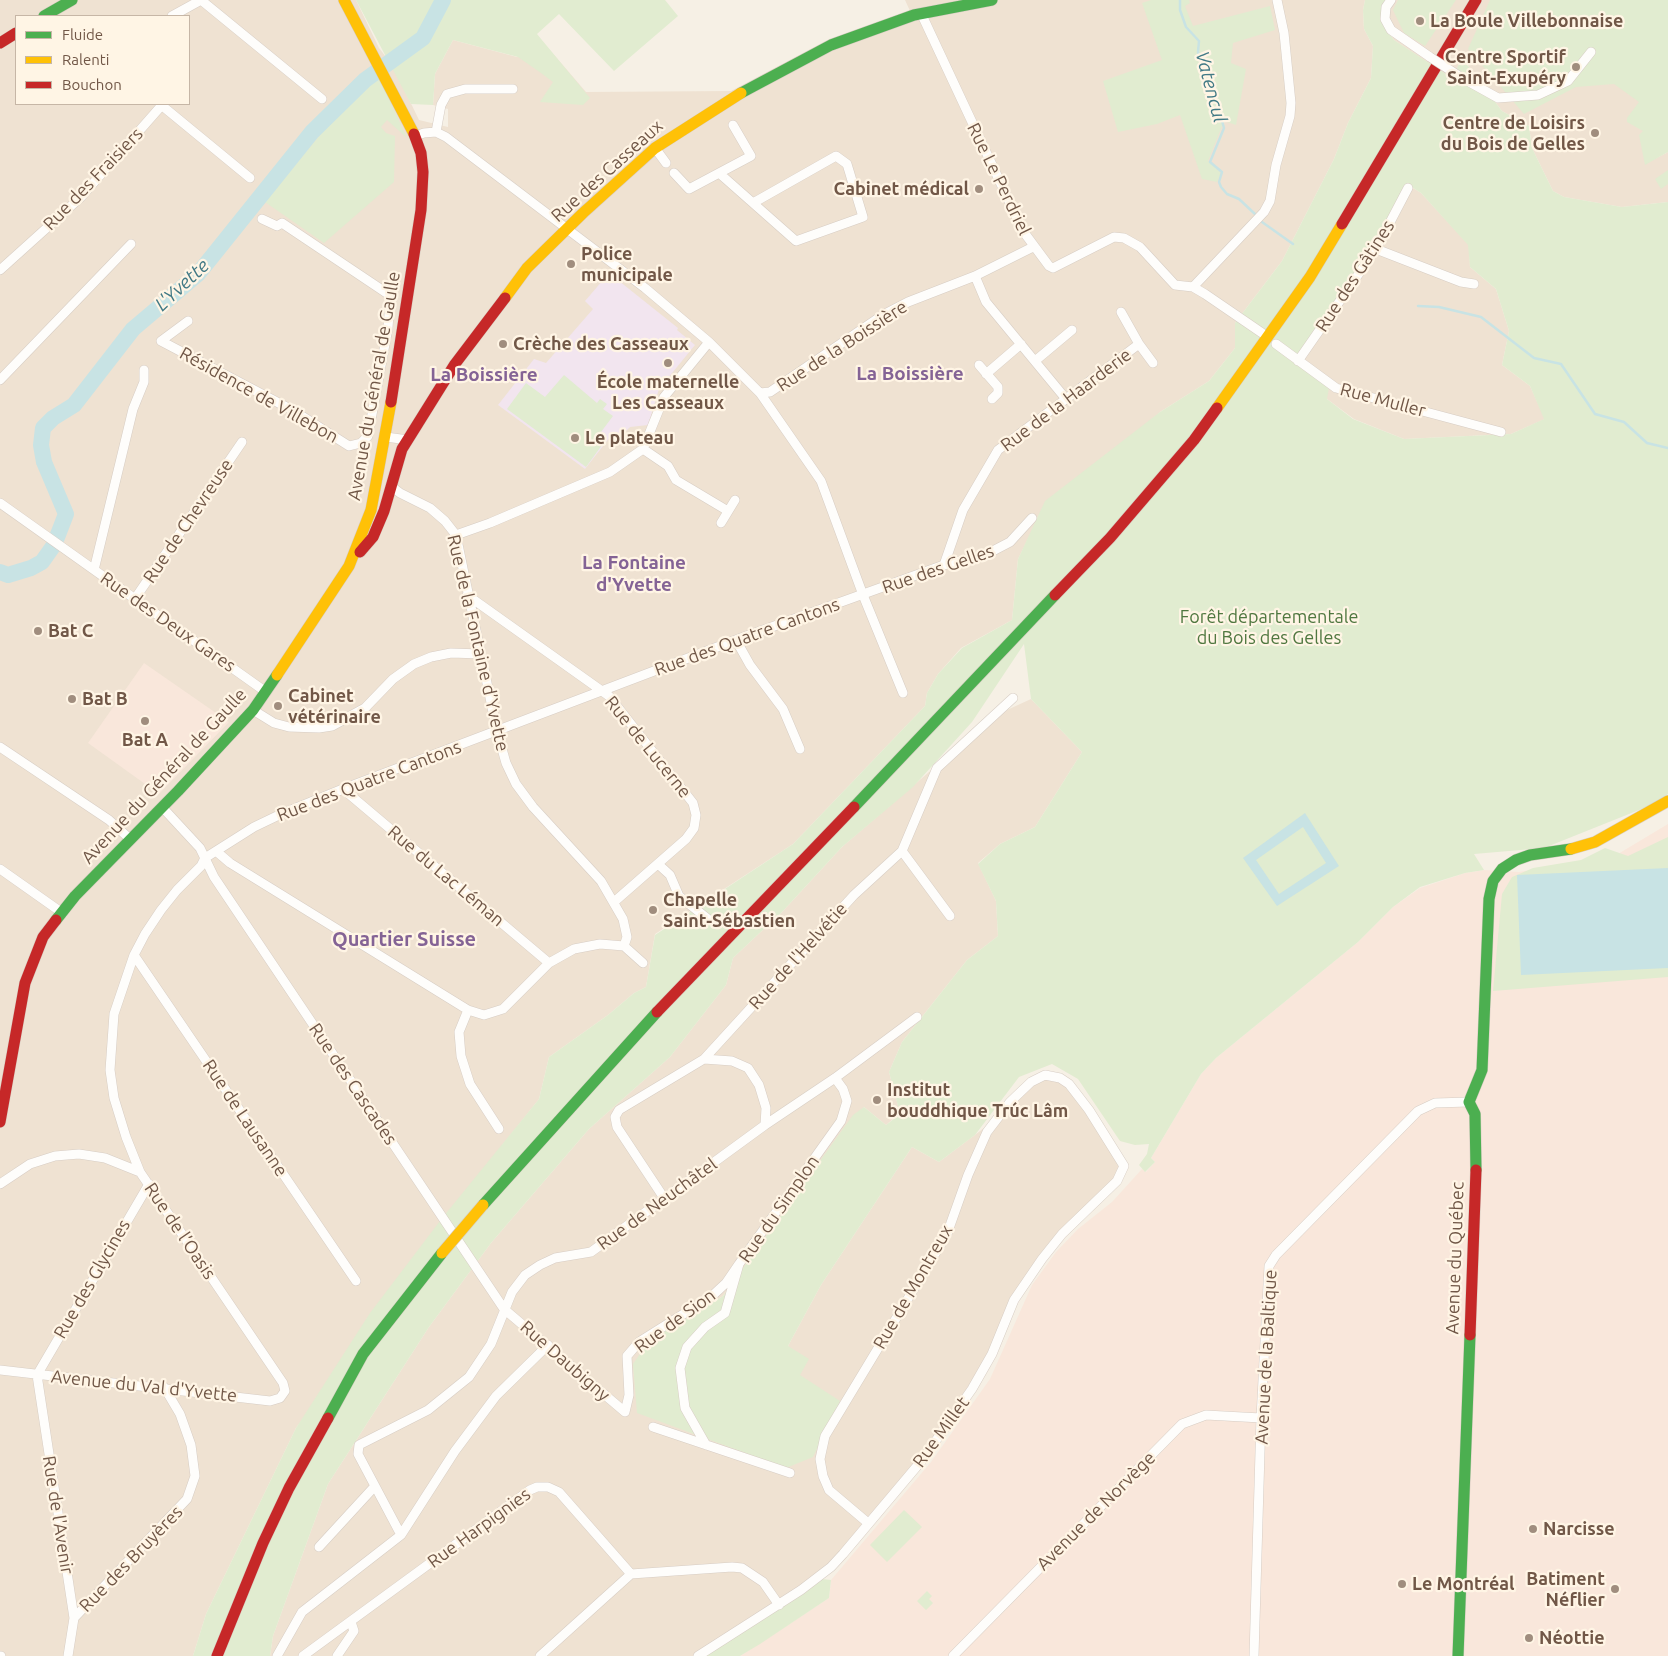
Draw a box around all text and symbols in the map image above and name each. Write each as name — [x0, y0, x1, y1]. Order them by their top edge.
place label: La Boule Villebonnaise — [1430, 10, 1623, 32]
legend — [15, 15, 190, 105]
marker: La Boule Villebonnaise — [1414, 15, 1426, 27]
text: Fluide — [62, 26, 103, 43]
place label: Centre Sportif Saint-Exupéry — [1445, 46, 1566, 88]
water label: Vatencul — [1191, 49, 1231, 125]
text: Ralenti — [62, 51, 109, 68]
marker: Centre Sportif Saint-Exupéry — [1570, 61, 1582, 73]
text: Bouchon — [62, 76, 122, 93]
place label: Centre de Loisirs du Bois de Gelles — [1441, 112, 1585, 154]
street label: Rue des Casseaux — [547, 115, 667, 227]
street label: Rue Le Perdriel — [962, 119, 1036, 239]
street label: Rue des Fraisiers — [39, 123, 147, 235]
marker: Centre de Loisirs du Bois de Gelles — [1589, 127, 1601, 139]
place label: Cabinet médical — [833, 178, 969, 200]
marker: Cabinet médical — [973, 183, 985, 195]
street label: Rue des Gâtines — [1311, 216, 1399, 336]
place label: Police municipale — [581, 243, 673, 286]
water label: L'Yvette — [150, 254, 214, 316]
marker: Police municipale — [565, 258, 577, 270]
street label: Avenue du Général de Gaulle — [343, 270, 405, 502]
street label: Rue de la Boissière — [773, 296, 911, 396]
place label: Crèche des Casseaux — [513, 333, 689, 355]
marker: Crèche des Casseaux — [497, 338, 509, 350]
street label: Résidence de Villebon — [176, 342, 342, 448]
street label: Rue de la Haarderie — [997, 344, 1135, 456]
marker: École maternelle Les Casseaux — [662, 357, 674, 369]
district label: La Boissière — [856, 363, 964, 385]
district label: La Boissière — [430, 364, 538, 386]
place label: École maternelle Les Casseaux — [597, 371, 739, 414]
street label: Rue Muller — [1338, 378, 1428, 422]
place label: Le plateau — [585, 427, 674, 449]
marker: Le plateau — [569, 432, 581, 444]
street label: Rue de Chevreuse — [139, 455, 237, 587]
street label: Rue de la Fontaine d’Yvette — [443, 533, 513, 753]
street label: Rue des Gelles — [879, 540, 997, 598]
district label: La Fontaine d'Yvette — [582, 552, 686, 596]
street label: Rue des Deux Gares — [96, 567, 240, 677]
street label: Rue des Quatre Cantons — [651, 593, 843, 681]
park label: Forêt départementale du Bois des Gelles — [1180, 606, 1358, 649]
place label: Bat C — [48, 620, 93, 642]
marker: Bat C — [32, 625, 44, 637]
street label: Avenue du Général de Gaulle — [77, 684, 251, 868]
place label: Cabinet vétérinaire — [288, 685, 381, 728]
place label: Bat B — [82, 688, 128, 710]
street label: Rue de Lucerne — [600, 692, 696, 802]
marker: Bat B — [66, 693, 78, 705]
marker: Cabinet vétérinaire — [272, 700, 284, 712]
marker: Bat A — [139, 715, 151, 727]
place label: Bat A — [122, 729, 168, 751]
street label: Rue des Quatre Cantons — [274, 736, 464, 826]
street label: Rue du Lac Léman — [383, 821, 509, 931]
place label: Chapelle Saint-Sébastien — [663, 889, 795, 932]
street label: Rue de l'Helvétie — [744, 898, 852, 1014]
marker: Chapelle Saint-Sébastien — [647, 904, 659, 916]
district label: Quartier Suisse — [332, 927, 476, 951]
street label: Rue des Cascades — [304, 1019, 402, 1149]
street label: Rue de Lausanne — [198, 1055, 292, 1181]
place label: Institut bouddhique Trúc Lâm — [887, 1079, 1068, 1122]
marker: Institut bouddhique Trúc Lâm — [871, 1094, 883, 1106]
street label: Rue du Simplon — [734, 1151, 824, 1267]
street label: Rue de Neuchâtel — [593, 1153, 721, 1255]
street label: Rue de l’Oasis — [140, 1179, 220, 1283]
street label: Avenue du Québec — [1442, 1181, 1468, 1335]
street label: Rue des Glycines — [49, 1216, 135, 1342]
street label: Rue de Montreux — [869, 1221, 957, 1353]
street label: Avenue de la Baltique — [1251, 1269, 1281, 1445]
street label: Rue de Sion — [630, 1284, 720, 1358]
street label: Rue Daubigny — [516, 1316, 614, 1406]
street label: Avenue du Val d'Yvette — [50, 1365, 238, 1407]
street label: Rue Millet — [908, 1392, 974, 1472]
street label: Avenue de Norvège — [1032, 1447, 1160, 1575]
street label: Rue de l'Avenir — [38, 1454, 78, 1576]
street label: Rue Harpignies — [423, 1483, 535, 1573]
street label: Rue des Bruyères — [75, 1501, 187, 1617]
place label: Narcisse — [1543, 1518, 1615, 1540]
marker: Narcisse — [1527, 1523, 1539, 1535]
place label: Batiment Néflier — [1526, 1568, 1605, 1610]
place label: Le Montréal — [1412, 1573, 1515, 1595]
marker: Le Montréal — [1396, 1578, 1408, 1590]
marker: Batiment Néflier — [1609, 1583, 1621, 1595]
place label: Néottie — [1539, 1627, 1605, 1649]
marker: Néottie — [1523, 1632, 1535, 1644]

